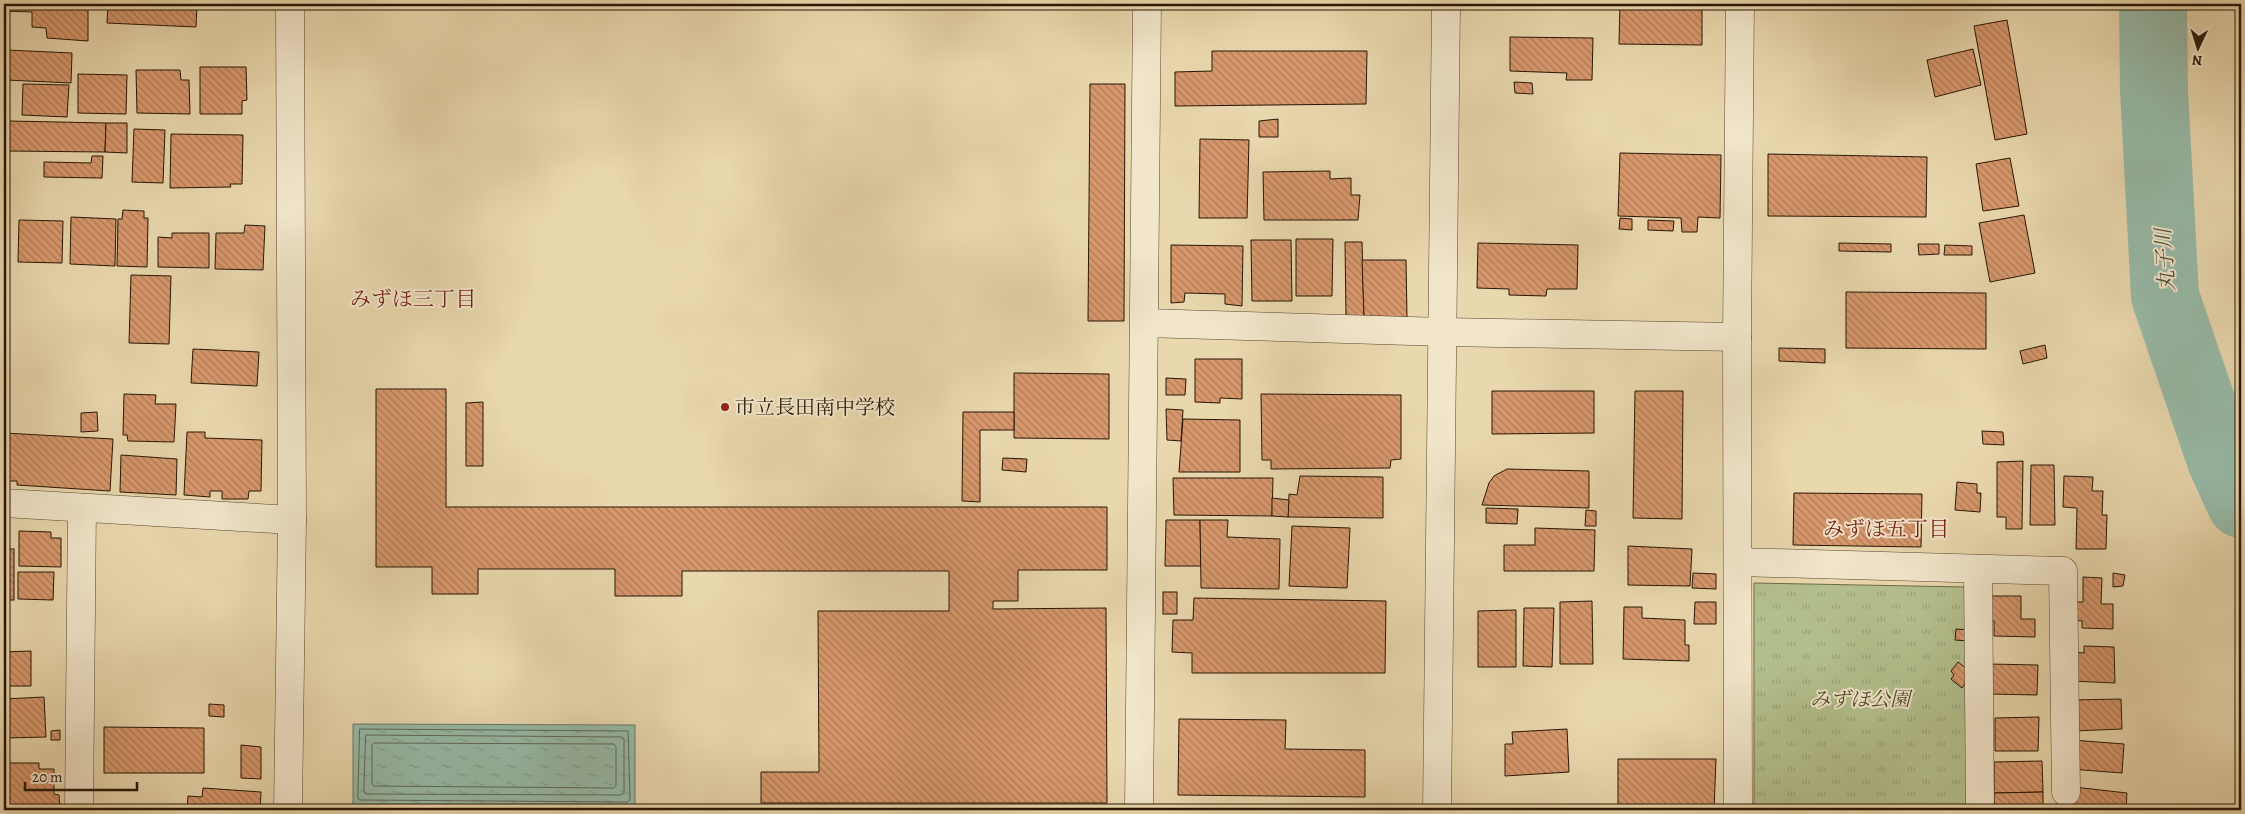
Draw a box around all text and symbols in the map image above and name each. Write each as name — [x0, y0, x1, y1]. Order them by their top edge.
north arrow — [2172, 22, 2222, 72]
text: N — [2191, 51, 2203, 70]
water label: 丸子川 — [2149, 226, 2181, 292]
district label: みずほ三丁目 — [350, 285, 476, 313]
place label: 市立長田南中学校 — [735, 394, 895, 421]
marker: 市立長田南中学校 — [719, 401, 731, 413]
district label: みずほ五丁目 — [1823, 515, 1949, 543]
park label: みずほ公園 — [1810, 686, 1913, 713]
scale bar — [25, 759, 138, 791]
text: 20 m — [32, 767, 63, 787]

